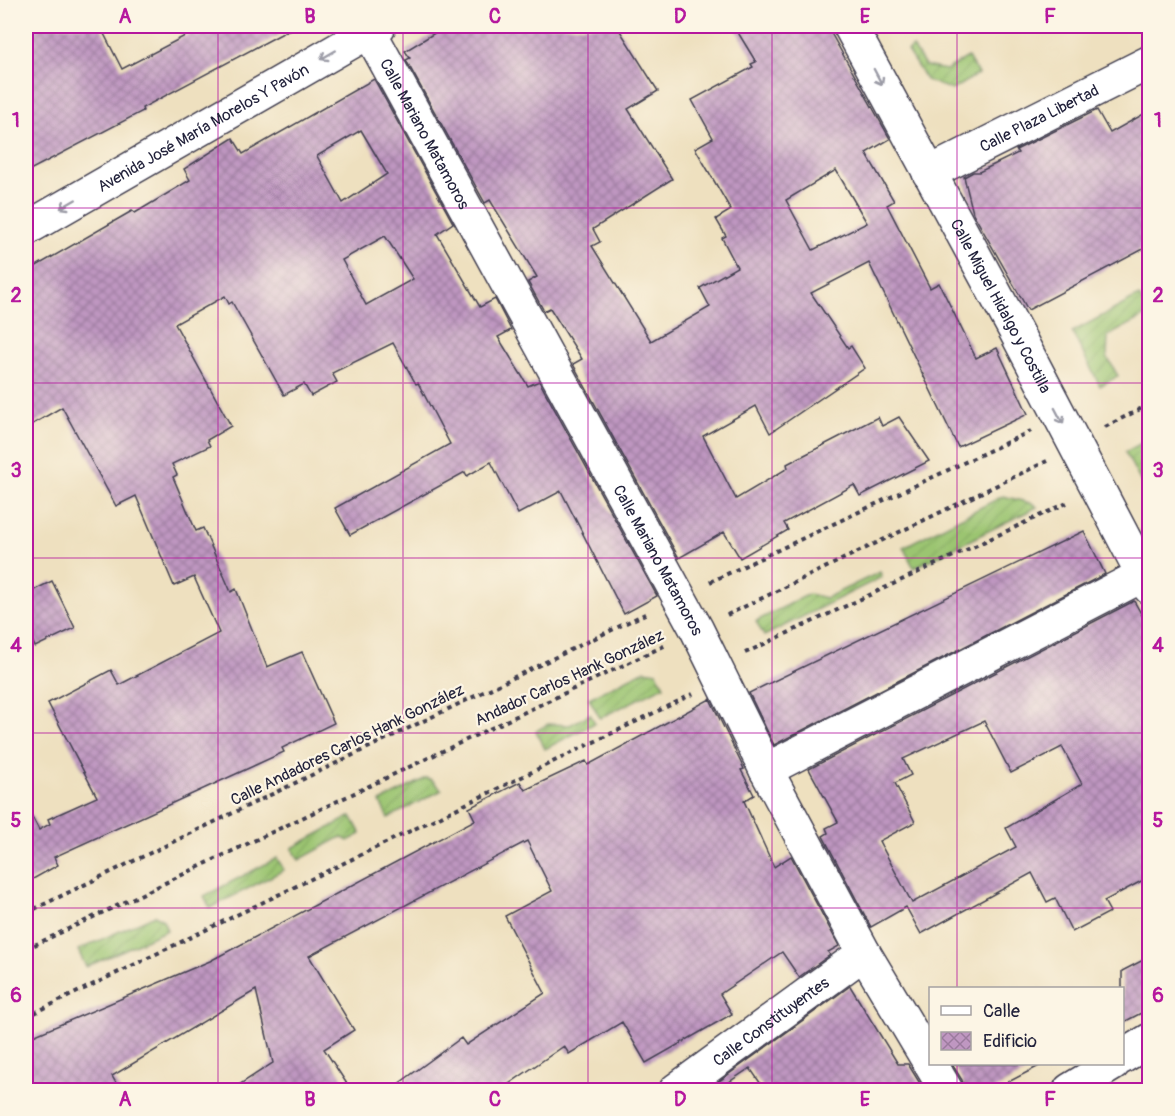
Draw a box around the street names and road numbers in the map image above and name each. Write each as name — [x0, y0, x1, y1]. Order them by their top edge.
street label: Calle Mariano Matamoros — [375, 55, 474, 213]
street label: Avenida José María Morelos Y Pavón — [94, 60, 313, 197]
street label: Calle Plaza Libertad — [976, 80, 1102, 157]
street label: Calle Miguel Hidalgo y Costilla — [946, 216, 1055, 397]
street label: Calle Mariano Matamoros — [608, 482, 707, 639]
street label: Andador Carlos Hank González — [472, 625, 667, 731]
street label: Calle Andadores Carlos Hank González — [227, 680, 467, 810]
street label: Calle Constituyentes — [709, 973, 833, 1071]

